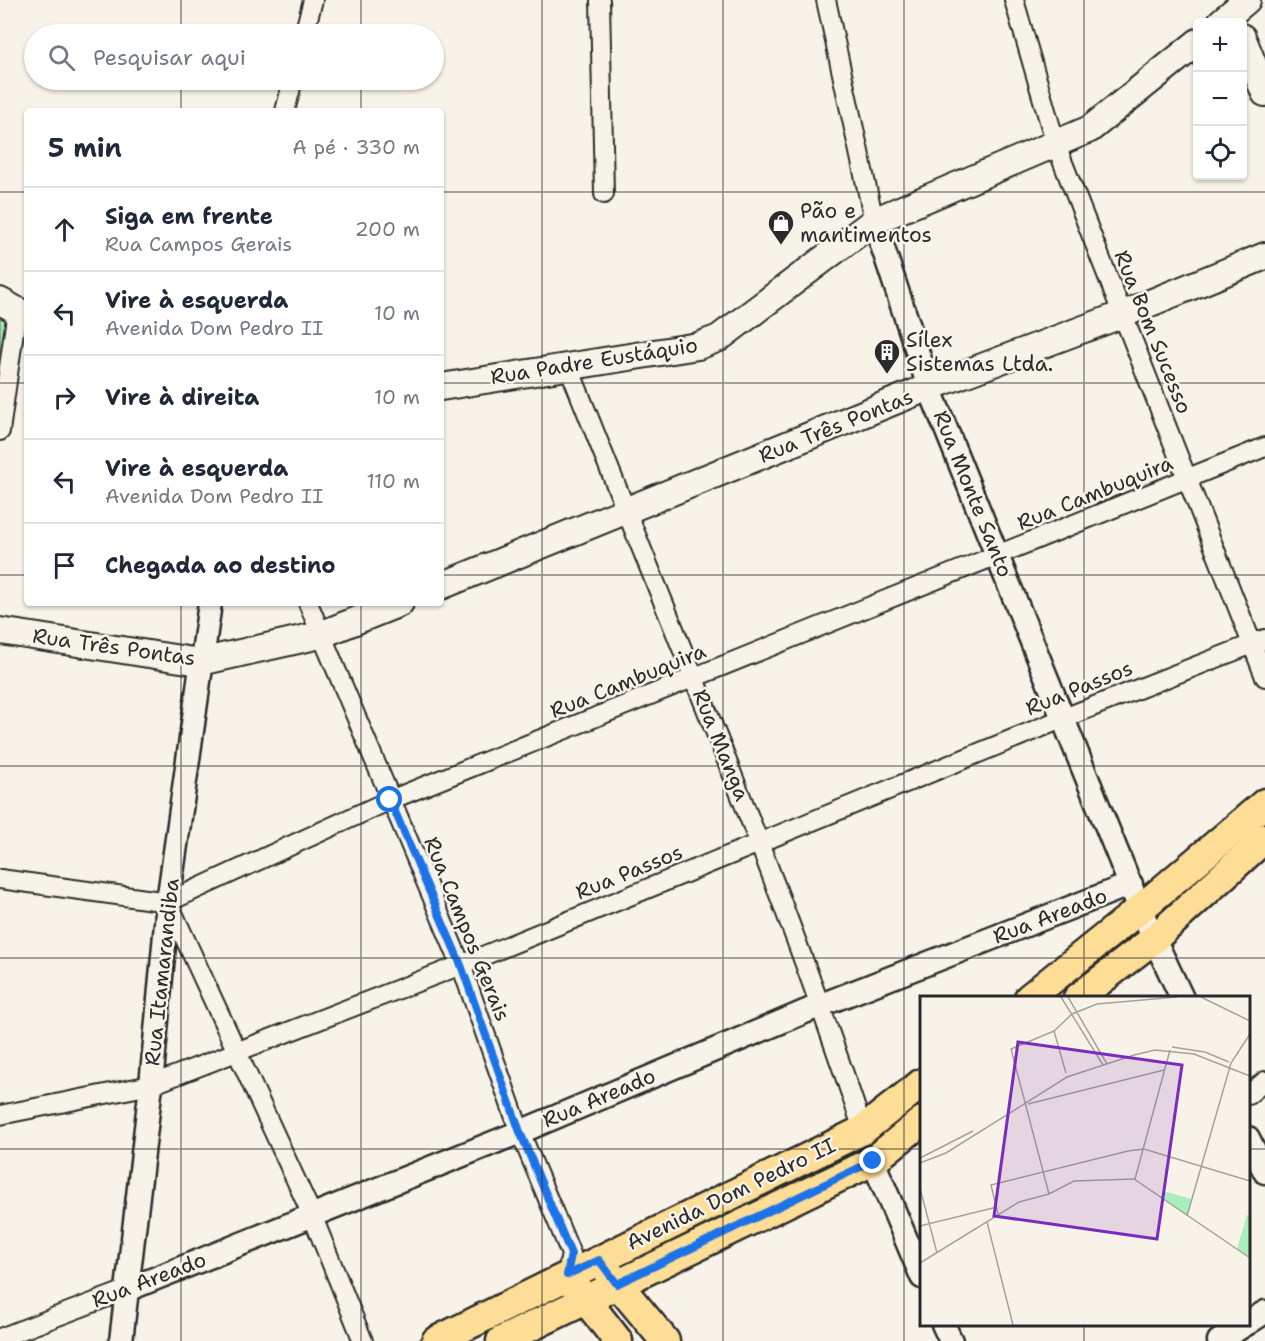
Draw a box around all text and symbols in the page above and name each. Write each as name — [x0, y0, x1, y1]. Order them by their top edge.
map controls — [1193, 18, 1247, 180]
button: + — [1193, 18, 1247, 72]
search box — [24, 24, 444, 90]
icon: search — [45, 41, 78, 74]
text: Pesquisar aqui — [93, 43, 246, 72]
button: − — [1193, 72, 1247, 126]
button: locate — [1193, 126, 1247, 180]
text: 5 min — [48, 130, 122, 165]
text: A pé · 330 m — [292, 134, 420, 160]
place label: Pão e mantimentos — [800, 197, 932, 249]
text: Siga em frente — [105, 202, 273, 231]
shop icon: Pão e mantimentos — [766, 208, 796, 246]
icon: ahead — [48, 213, 81, 246]
text: 200 m — [355, 216, 420, 242]
text: Rua Campos Gerais — [105, 231, 292, 257]
street label: Rua Bom Sucesso — [1107, 246, 1199, 418]
text: Vire à esquerda — [105, 286, 288, 315]
icon: left — [48, 297, 81, 330]
text: 10 m — [374, 300, 420, 326]
text: Avenida Dom Pedro II — [105, 315, 323, 341]
place label: Sílex Sistemas Ltda. — [906, 326, 1053, 378]
street label: Rua Padre Eustáquio — [488, 331, 700, 391]
building icon: Sílex Sistemas Ltda. — [872, 337, 902, 375]
icon: right — [48, 381, 81, 414]
street label: Rua Três Pontas — [755, 382, 917, 470]
text: Vire à direita — [105, 383, 259, 412]
text: 10 m — [374, 384, 420, 410]
street label: Rua Monte Santo — [927, 406, 1019, 582]
street label: Rua Cambuquira — [1013, 449, 1177, 537]
text: Vire à esquerda — [105, 454, 288, 483]
icon: left — [48, 465, 81, 498]
text: 110 m — [366, 468, 420, 494]
text: Avenida Dom Pedro II — [105, 483, 323, 509]
icon: arrive — [48, 549, 81, 582]
text: Chegada ao destino — [105, 551, 336, 580]
street label: Rua Três Pontas — [31, 622, 197, 672]
street label: Rua Cambuquira — [546, 637, 710, 725]
street label: Rua Passos — [1021, 654, 1137, 722]
street label: Rua Manga — [686, 685, 756, 805]
route start — [376, 786, 402, 812]
street label: Rua Campos Gerais — [417, 833, 517, 1025]
street label: Rua Passos — [571, 838, 687, 906]
street label: Rua Itamarandiba — [138, 877, 186, 1067]
street label: Rua Areado — [989, 881, 1111, 951]
inset map — [920, 996, 1250, 1326]
street label: Rua Areado — [538, 1062, 660, 1134]
street label: Avenida Dom Pedro II — [622, 1131, 840, 1257]
route end — [859, 1147, 885, 1173]
street label: Rua Areado — [88, 1245, 210, 1315]

